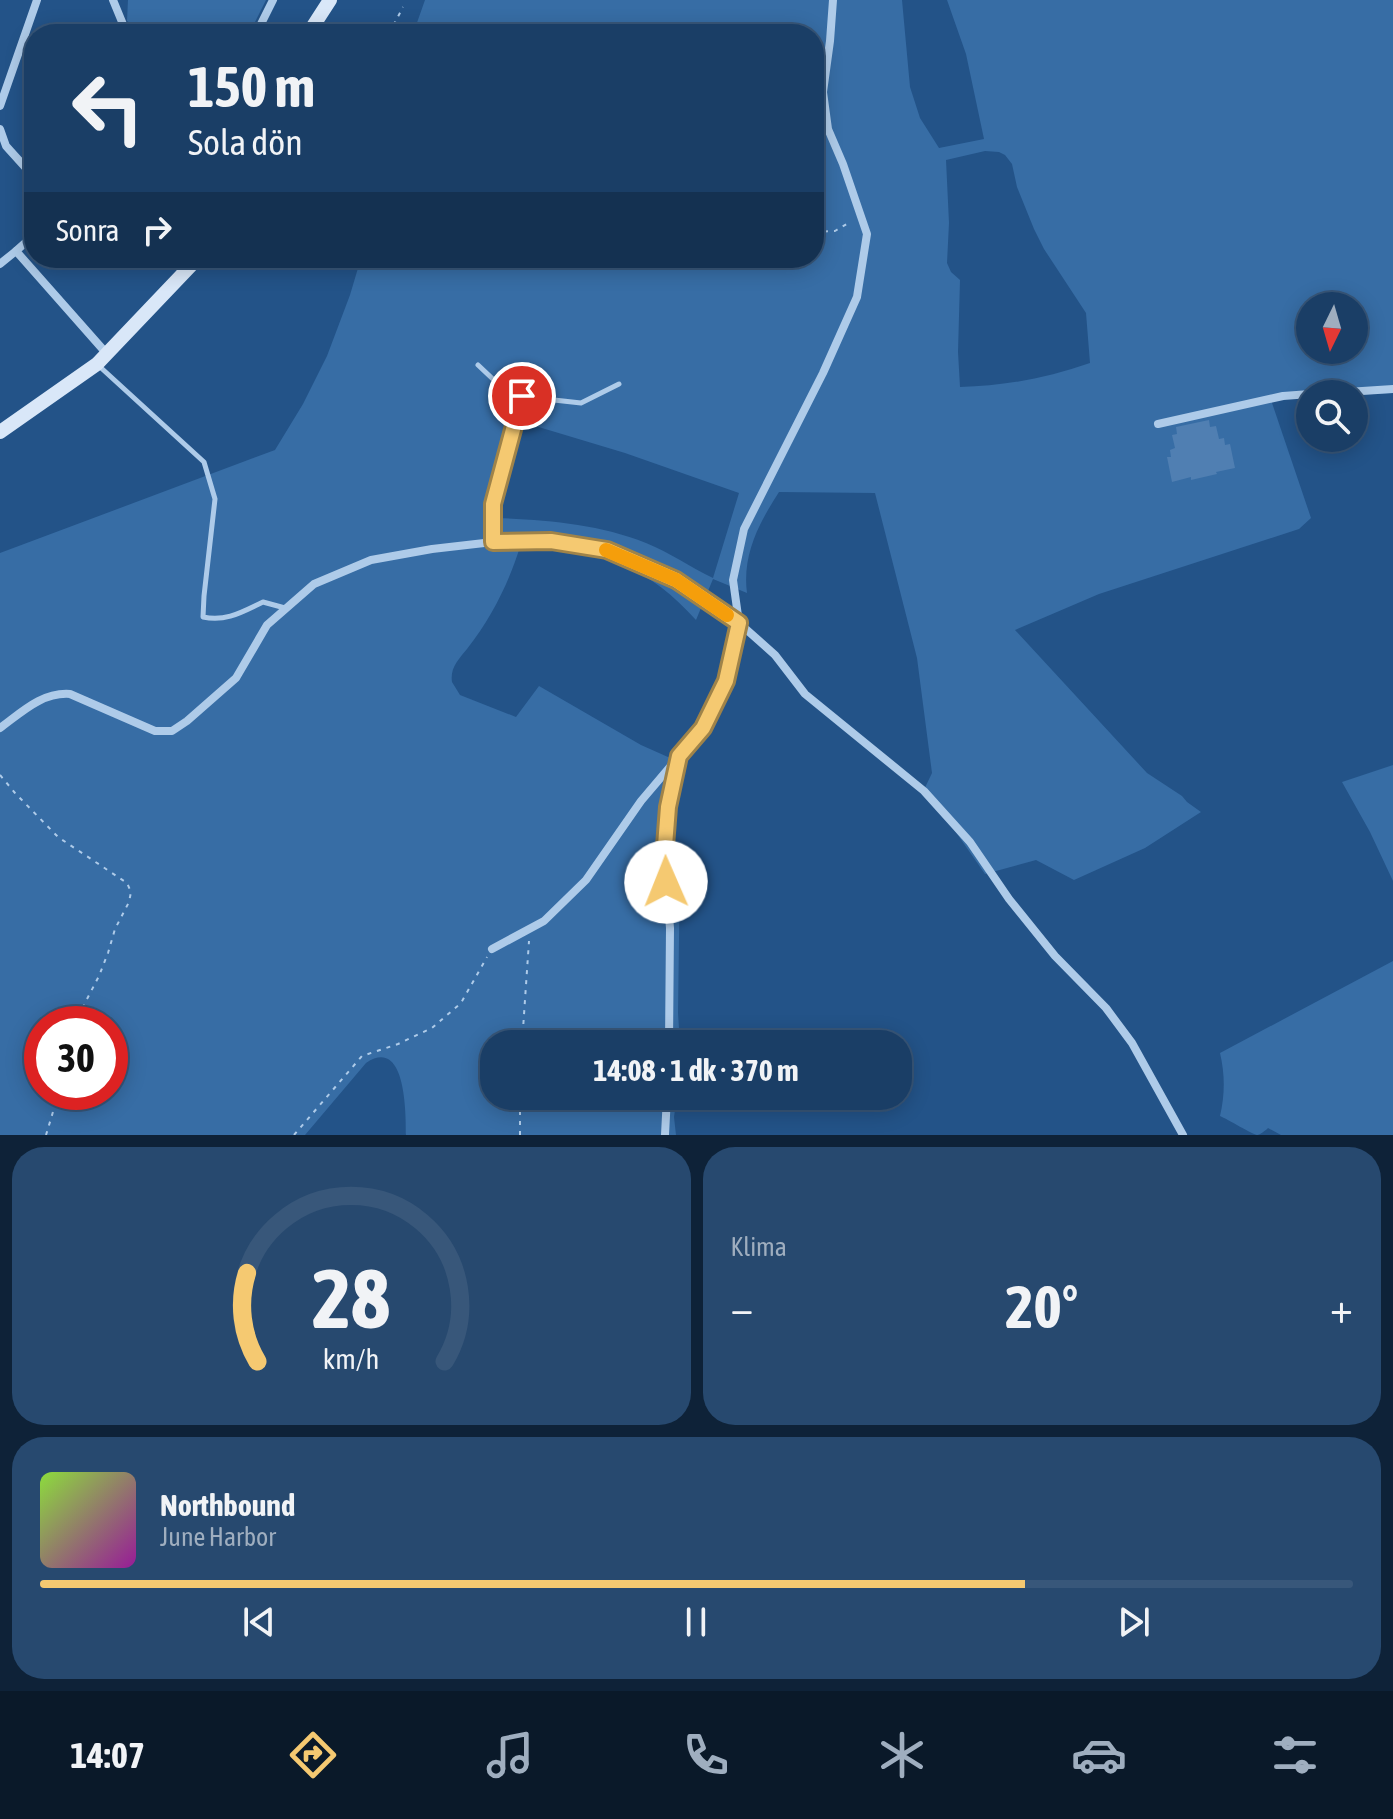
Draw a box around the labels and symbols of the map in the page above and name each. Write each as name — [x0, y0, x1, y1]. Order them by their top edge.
north arrow — [1296, 292, 1368, 364]
pin — [488, 362, 556, 430]
position arrow — [624, 840, 708, 924]
speed limit sign: 30 — [24, 1006, 128, 1110]

